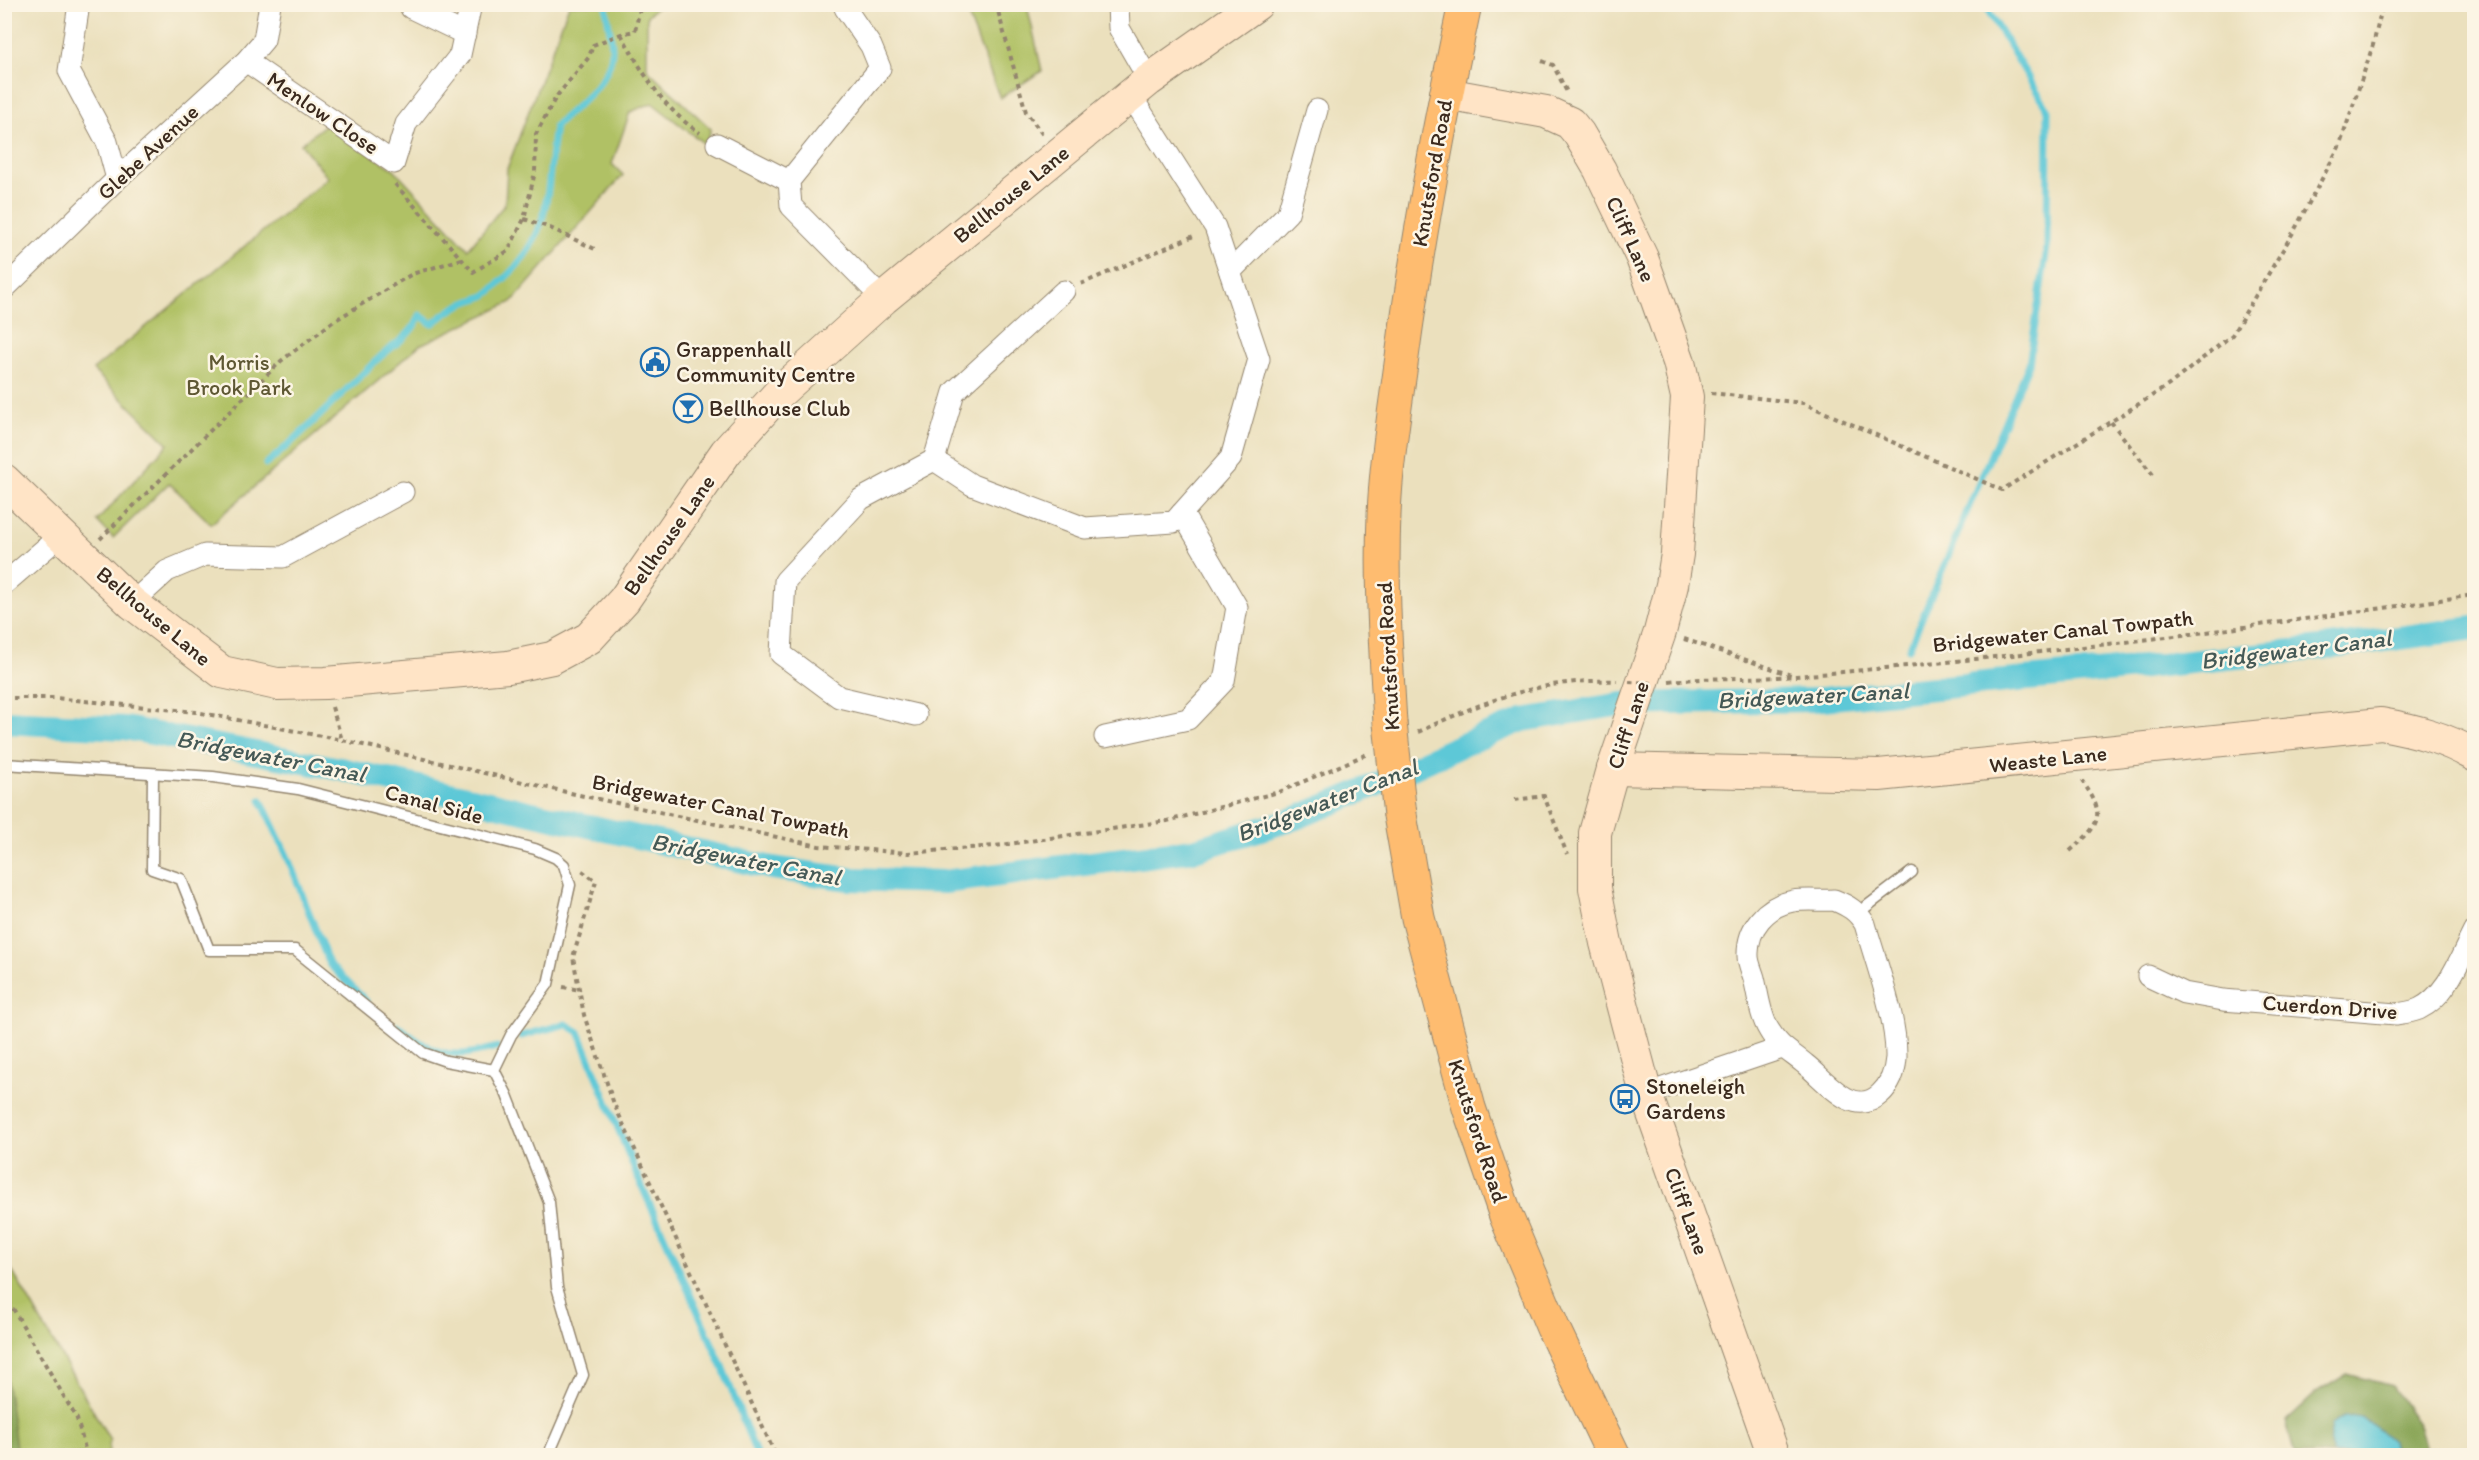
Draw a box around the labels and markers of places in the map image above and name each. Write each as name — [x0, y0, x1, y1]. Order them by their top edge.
place label: Grappenhall Community Centre — [676, 336, 855, 388]
public building icon: Grappenhall Community Centre — [639, 346, 671, 378]
bar icon: Bellhouse Club — [672, 392, 704, 424]
place label: Bellhouse Club — [709, 395, 850, 422]
place label: Stoneleigh Gardens — [1646, 1073, 1745, 1125]
bus stop icon: Stoneleigh Gardens — [1609, 1083, 1641, 1115]

